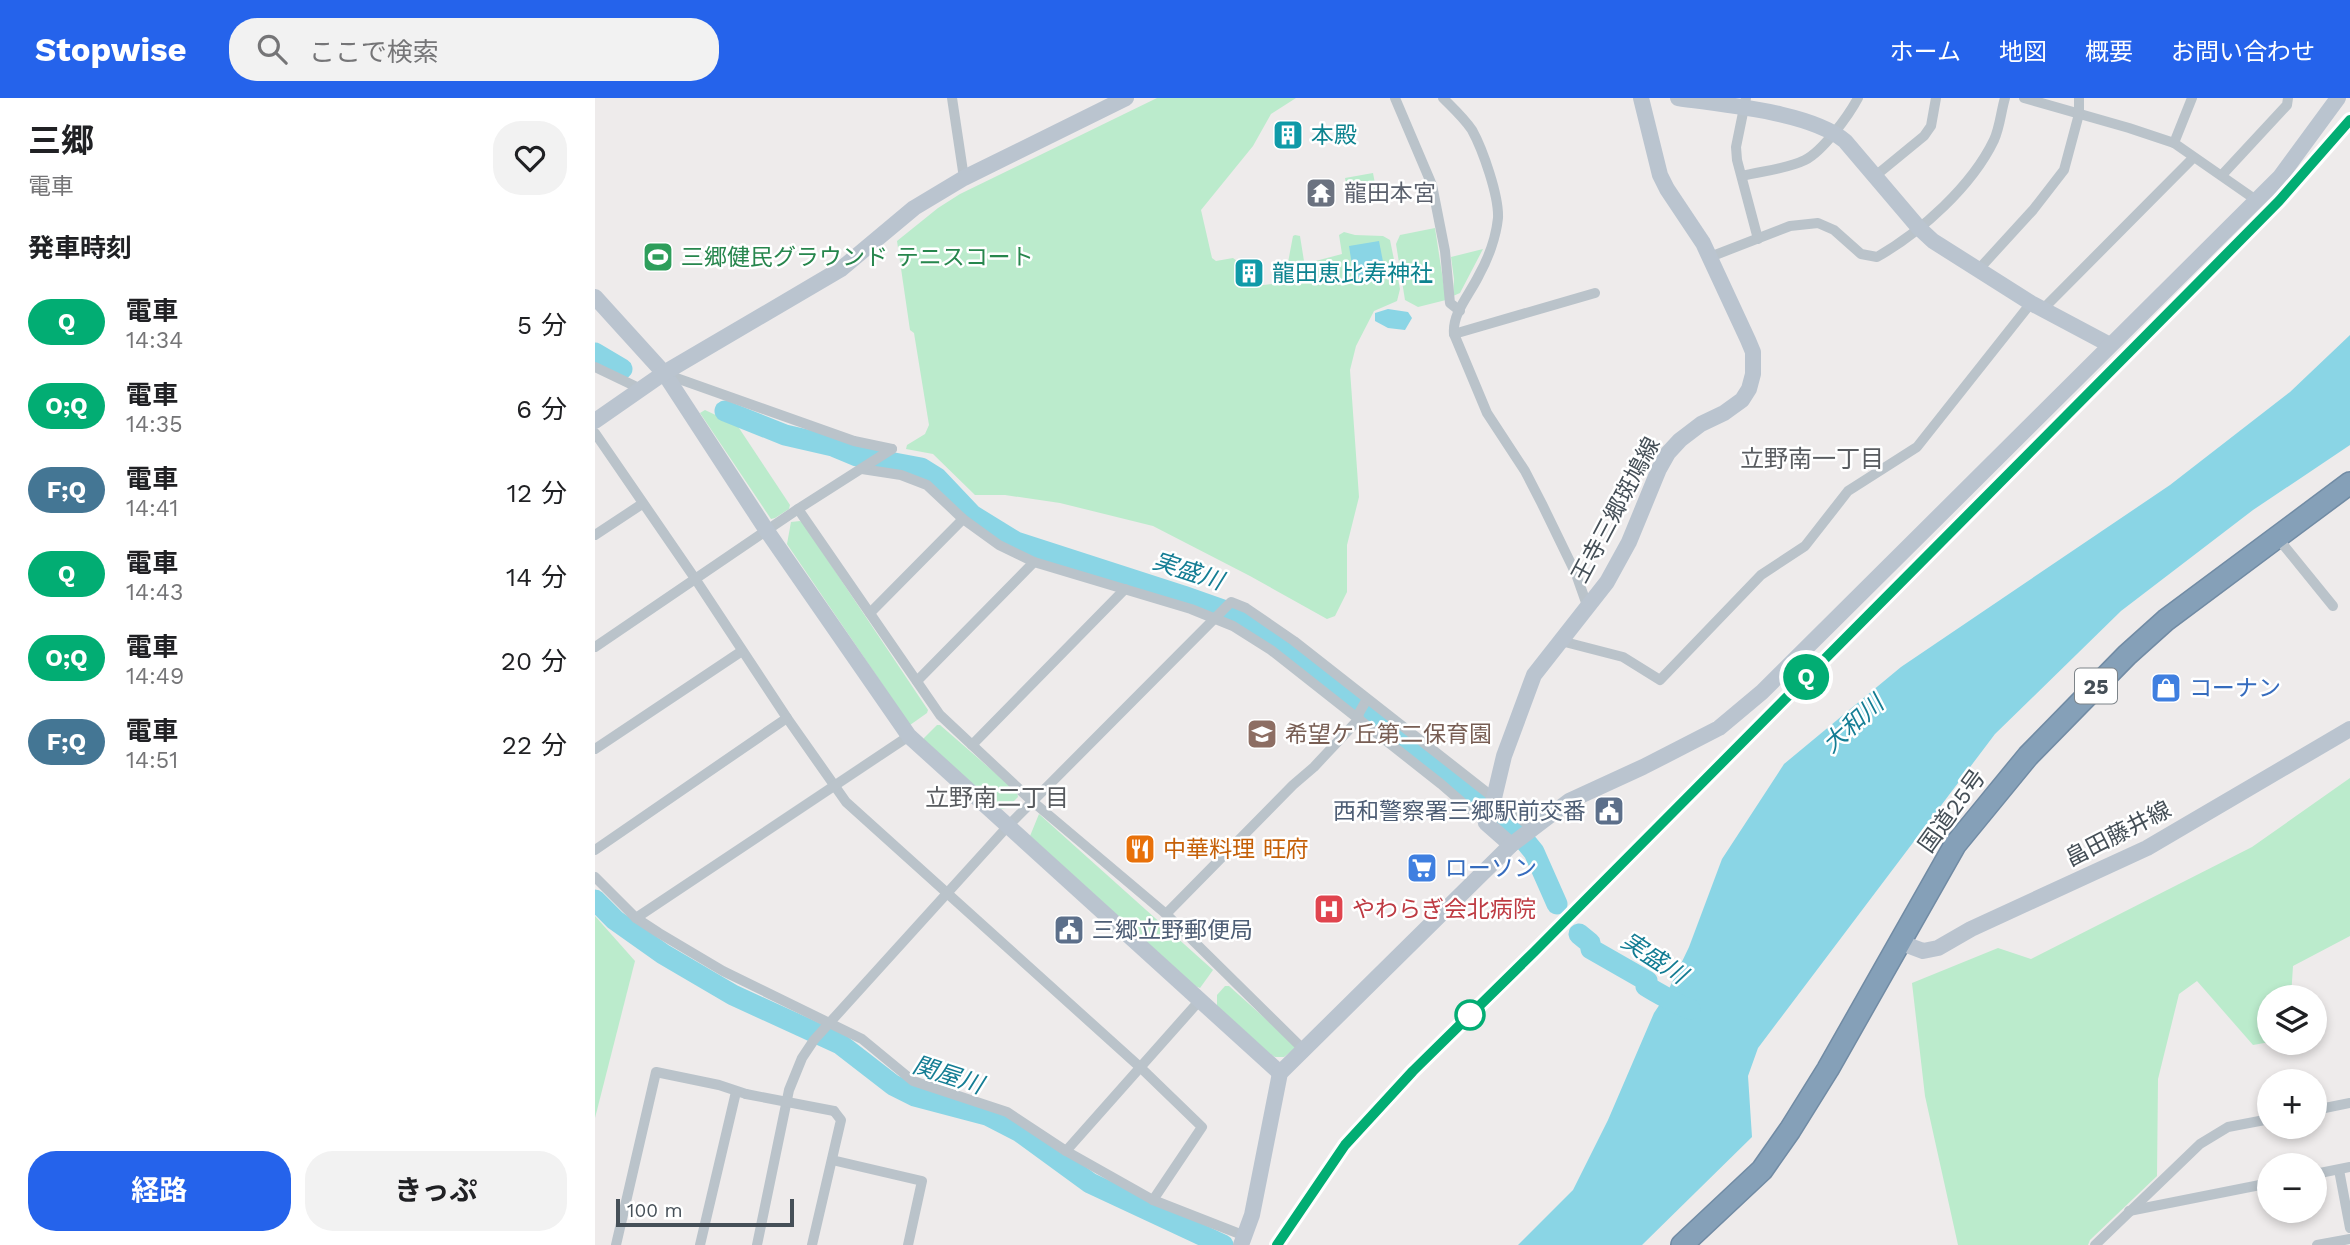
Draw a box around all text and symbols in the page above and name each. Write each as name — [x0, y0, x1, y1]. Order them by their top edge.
search box — [229, 18, 719, 81]
text: Stopwise — [35, 30, 187, 69]
icon: search — [253, 30, 291, 68]
text: ここで検索 — [309, 37, 439, 67]
text: ホーム — [1890, 38, 1961, 66]
text: 地図 — [1999, 38, 2047, 66]
text: 概要 — [2085, 38, 2133, 66]
text: お問い合わせ — [2171, 38, 2315, 66]
building icon: 本殿 — [1271, 118, 1305, 152]
text: 三郷 — [28, 121, 94, 160]
button: heart — [493, 121, 567, 195]
place label: 本殿 — [1311, 122, 1357, 149]
text: 電車 — [28, 173, 74, 200]
temple icon: 龍田本宮 — [1304, 176, 1338, 210]
place label: 龍田本宮 — [1344, 180, 1436, 207]
text: 発車時刻 — [28, 233, 132, 263]
sports icon: 三郷健民グラウンド テニスコート — [641, 240, 675, 274]
place label: 三郷健民グラウンド テニスコート — [681, 244, 1034, 271]
building icon: 龍田恵比寿神社 — [1232, 256, 1266, 290]
place label: 龍田恵比寿神社 — [1272, 260, 1433, 287]
text: 電車 — [126, 296, 178, 326]
text: Q — [58, 308, 75, 336]
text: 5 分 — [517, 310, 567, 340]
text: 14:34 — [126, 327, 183, 354]
text: 電車 — [126, 380, 178, 410]
text: O;Q — [45, 392, 88, 420]
text: 6 分 — [516, 394, 567, 424]
text: 14:35 — [126, 411, 183, 438]
street label: 王寺三郷斑鳩線 — [1566, 433, 1666, 587]
district label: 立野南一丁目 — [1740, 445, 1884, 473]
text: 電車 — [126, 464, 178, 494]
text: F;Q — [47, 476, 86, 504]
text: 12 分 — [507, 478, 567, 508]
text: 14:41 — [126, 495, 179, 522]
water label: 実盛川 — [1149, 547, 1229, 596]
text: 電車 — [126, 548, 178, 578]
text: Q — [58, 560, 75, 588]
text: 14 分 — [506, 562, 567, 592]
text: 14:43 — [126, 579, 183, 606]
text: 電車 — [126, 632, 178, 662]
text: O;Q — [45, 644, 88, 672]
text: 20 分 — [501, 646, 567, 676]
line badge: Q — [1783, 654, 1829, 700]
text: 14:49 — [126, 663, 184, 690]
text: Q — [1797, 663, 1815, 691]
road number: 25 — [2075, 668, 2117, 704]
shop icon: コーナン — [2149, 671, 2183, 705]
place label: コーナン — [2189, 675, 2281, 702]
water label: 大和川 — [1817, 687, 1891, 758]
text: 電車 — [126, 716, 178, 746]
school or university icon: 希望ケ丘第二保育園 — [1245, 717, 1279, 751]
place label: 希望ケ丘第二保育園 — [1285, 721, 1492, 748]
text: F;Q — [47, 728, 86, 756]
text: 22 分 — [502, 730, 567, 760]
text: 14:51 — [126, 747, 178, 774]
street label: 国道25号 — [1913, 764, 1991, 858]
district label: 立野南二丁目 — [925, 784, 1069, 812]
public building icon: 西和警察署三郷駅前交番 — [1592, 794, 1626, 828]
street label: 畠田藤井線 — [2061, 796, 2175, 872]
place label: 西和警察署三郷駅前交番 — [1333, 798, 1586, 825]
restaurant icon: 中華料理 旺府 — [1123, 832, 1157, 866]
place label: 中華料理 旺府 — [1163, 836, 1309, 863]
supermarket icon: ローソン — [1405, 851, 1439, 885]
place label: ローソン — [1445, 855, 1537, 882]
hospital icon: やわらぎ会北病院 — [1312, 892, 1346, 926]
place label: やわらぎ会北病院 — [1352, 896, 1536, 923]
public building icon: 三郷立野郵便局 — [1052, 913, 1086, 947]
place label: 三郷立野郵便局 — [1092, 917, 1253, 944]
water label: 実盛川 — [1616, 927, 1694, 991]
map controls — [2257, 985, 2327, 1223]
button: layers — [2257, 985, 2327, 1055]
unlabelled marker — [1455, 1000, 1485, 1030]
water label: 関屋川 — [909, 1051, 989, 1100]
button: + — [2257, 1069, 2327, 1139]
button: 経路 — [28, 1151, 291, 1231]
button: きっぷ — [305, 1151, 567, 1231]
button: − — [2257, 1153, 2327, 1223]
scale bar — [616, 1196, 795, 1228]
text: 100 m — [627, 1199, 683, 1222]

